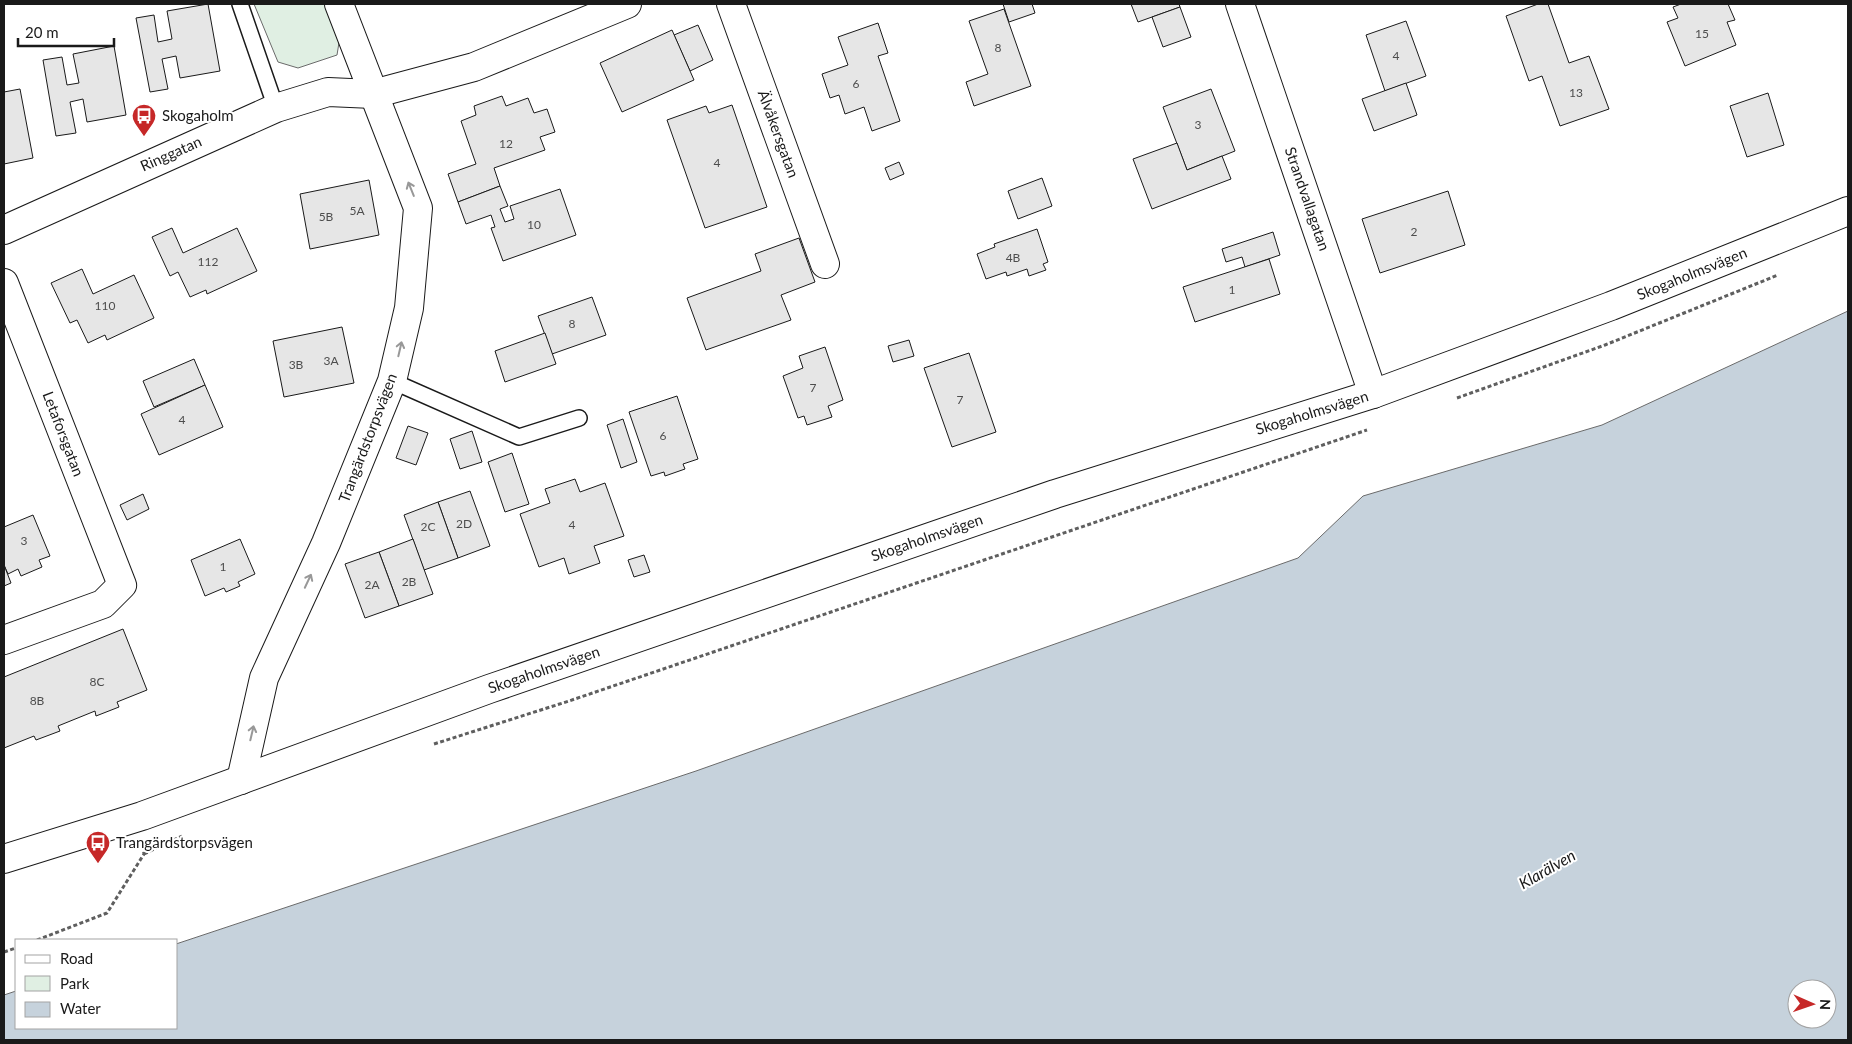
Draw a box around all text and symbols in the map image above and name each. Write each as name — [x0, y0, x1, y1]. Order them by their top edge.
scale bar — [18, 15, 114, 47]
text: 20 m — [25, 23, 59, 41]
house number: 15 — [1695, 26, 1709, 41]
house number: 8 — [995, 40, 1002, 55]
house number: 4 — [1393, 48, 1400, 63]
house number: 6 — [853, 76, 860, 91]
house number: 13 — [1569, 85, 1583, 100]
street label: Älvåkersgatan — [755, 87, 803, 180]
bus stop icon: Skogaholm — [131, 103, 157, 137]
place label: Skogaholm — [162, 106, 234, 124]
house number: 3 — [1195, 117, 1202, 132]
street label: Ringgatan — [137, 132, 204, 175]
house number: 12 — [499, 136, 513, 151]
street label: Strandvallagatan — [1282, 144, 1334, 253]
house number: 4 — [714, 155, 721, 170]
one-way arrow — [406, 182, 415, 197]
house number: 5A — [349, 203, 365, 218]
house number: 5B — [319, 209, 334, 224]
house number: 10 — [527, 217, 541, 232]
house number: 2 — [1411, 224, 1418, 239]
street label: Skogaholmsvägen — [1634, 243, 1749, 303]
house number: 4B — [1006, 250, 1021, 265]
house number: 112 — [198, 254, 218, 269]
house number: 1 — [1229, 282, 1236, 297]
house number: 110 — [95, 298, 115, 313]
house number: 8 — [569, 316, 576, 331]
one-way arrow — [395, 341, 405, 357]
house number: 3A — [323, 353, 339, 368]
house number: 3B — [289, 357, 304, 372]
street label: Trangärdstorpsvägen — [334, 371, 400, 505]
house number: 7 — [810, 380, 817, 395]
street label: Skogaholmsvägen — [1253, 386, 1370, 438]
street label: Letaforsgatan — [39, 389, 88, 479]
house number: 7 — [957, 392, 964, 407]
house number: 4 — [179, 412, 186, 427]
house number: 6 — [660, 428, 667, 443]
street label: Skogaholmsvägen — [868, 509, 985, 565]
house number: 2D — [456, 516, 472, 531]
house number: 4 — [569, 517, 576, 532]
house number: 2C — [421, 519, 435, 534]
house number: 3 — [21, 533, 28, 548]
house number: 1 — [220, 559, 227, 574]
one-way arrow — [304, 574, 314, 589]
house number: 2B — [402, 574, 417, 589]
house number: 2A — [364, 577, 380, 592]
street label: Skogaholmsvägen — [485, 641, 602, 697]
house number: 8C — [90, 674, 104, 689]
house number: 8B — [30, 693, 45, 708]
one-way arrow — [248, 725, 257, 741]
bus stop icon: Trangärdstorpsvägen — [85, 830, 111, 864]
place label: Trangärdstorpsvägen — [116, 833, 253, 851]
water label: Klarälven — [1515, 845, 1578, 892]
legend — [15, 939, 178, 1029]
text: Road — [60, 949, 93, 967]
text: Park — [60, 974, 90, 992]
north arrow — [1787, 979, 1837, 1029]
text: Water — [60, 999, 101, 1017]
text: N — [1817, 999, 1834, 1010]

